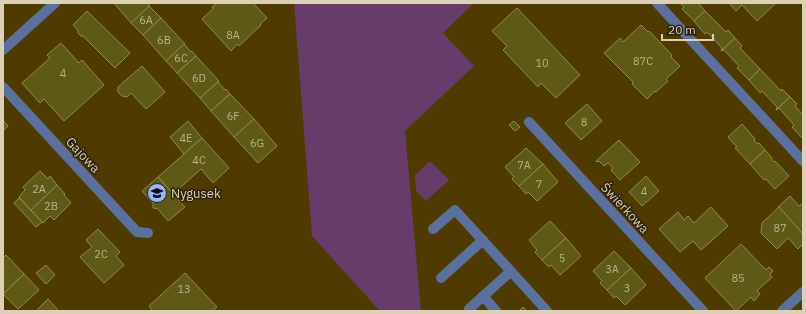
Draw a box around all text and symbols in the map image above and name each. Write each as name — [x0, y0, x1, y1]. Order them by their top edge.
house number: 6A — [139, 13, 153, 27]
scale bar — [662, 16, 713, 42]
text: 20 m — [668, 22, 696, 37]
house number: 8A — [226, 28, 240, 42]
house number: 6B — [157, 33, 171, 47]
house number: 6C — [174, 51, 188, 65]
house number: 87C — [633, 54, 653, 68]
house number: 10 — [535, 56, 549, 70]
house number: 4 — [60, 66, 67, 80]
house number: 6D — [192, 71, 206, 85]
house number: 6F — [227, 109, 239, 123]
house number: 8 — [581, 115, 587, 129]
house number: 4E — [179, 131, 193, 145]
street label: Gajowa — [62, 133, 104, 177]
house number: 6G — [250, 136, 264, 150]
house number: 4C — [192, 153, 206, 167]
house number: 7A — [517, 158, 531, 172]
house number: 7 — [536, 177, 542, 191]
street label: Świerkowa — [597, 179, 653, 237]
house number: 2A — [32, 182, 46, 196]
school or university icon: Nygusek — [146, 182, 168, 204]
house number: 4 — [641, 184, 648, 198]
place label: Nygusek — [171, 185, 221, 202]
house number: 2B — [44, 199, 58, 213]
house number: 87 — [773, 221, 787, 235]
house number: 2C — [94, 247, 108, 261]
house number: 5 — [559, 251, 565, 265]
house number: 3A — [605, 262, 619, 276]
house number: 85 — [731, 271, 745, 285]
house number: 3 — [624, 281, 630, 295]
house number: 13 — [177, 282, 191, 296]

